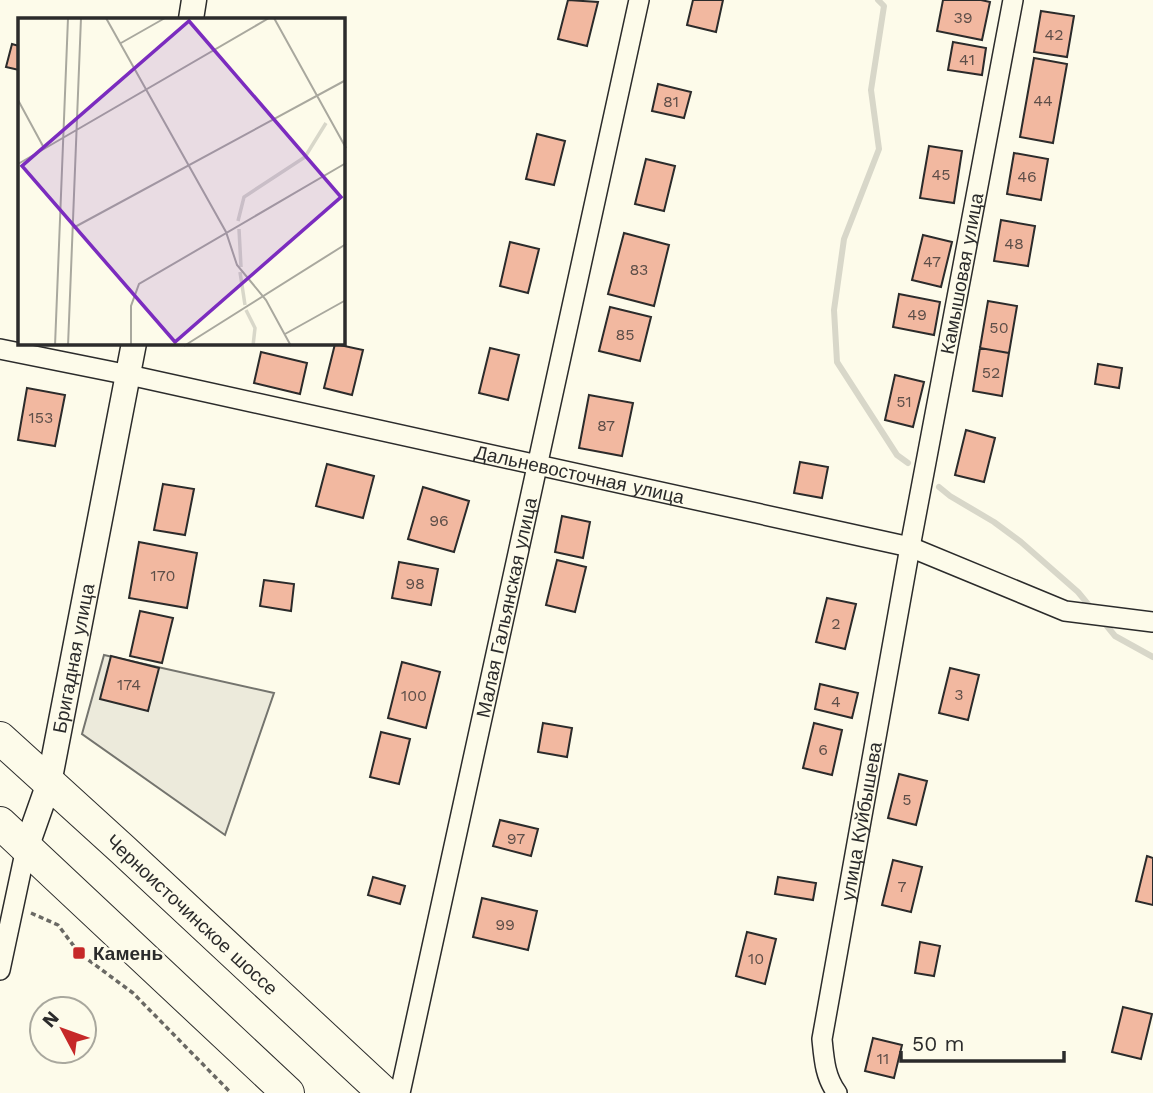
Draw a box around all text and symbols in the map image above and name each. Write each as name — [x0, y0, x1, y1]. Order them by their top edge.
house number: 39 — [953, 8, 973, 27]
inset map — [18, 18, 345, 345]
house number: 42 — [1044, 25, 1064, 44]
house number: 41 — [959, 50, 975, 69]
house number: 44 — [1033, 91, 1053, 110]
house number: 81 — [663, 92, 679, 111]
house number: 45 — [931, 165, 951, 184]
house number: 46 — [1017, 167, 1037, 186]
street label: Камышовая улица — [936, 191, 989, 356]
house number: 48 — [1004, 234, 1024, 253]
house number: 47 — [923, 252, 941, 271]
house number: 83 — [630, 260, 648, 279]
house number: 49 — [907, 305, 927, 324]
house number: 50 — [989, 318, 1009, 337]
house number: 85 — [615, 325, 635, 344]
house number: 52 — [982, 363, 1000, 382]
house number: 51 — [896, 392, 912, 411]
house number: 153 — [29, 408, 53, 427]
house number: 87 — [597, 416, 615, 435]
street label: Дальневосточная улица — [472, 440, 687, 509]
street label: Малая Гальянская улица — [471, 495, 542, 720]
house number: 96 — [429, 511, 449, 530]
house number: 170 — [151, 566, 175, 585]
house number: 98 — [405, 574, 425, 593]
street label: Бригадная улица — [48, 581, 99, 735]
house number: 2 — [831, 614, 841, 633]
house number: 174 — [117, 675, 141, 694]
house number: 3 — [954, 685, 964, 704]
house number: 100 — [401, 686, 427, 705]
house number: 4 — [831, 692, 841, 711]
house number: 6 — [818, 740, 828, 759]
street label: улица Куйбышева — [836, 740, 887, 903]
house number: 5 — [902, 790, 912, 809]
house number: 97 — [507, 829, 525, 848]
street label: Черноисточинское шоссе — [101, 830, 282, 1000]
house number: 7 — [898, 877, 907, 896]
house number: 99 — [495, 915, 515, 934]
place label: Камень — [93, 942, 163, 965]
marker: Камень — [71, 945, 87, 961]
house number: 10 — [748, 949, 764, 968]
north arrow — [28, 995, 98, 1065]
text: N — [37, 1006, 64, 1032]
scale bar — [901, 1020, 1064, 1064]
text: 50 m — [912, 1031, 964, 1056]
house number: 11 — [877, 1049, 889, 1068]

